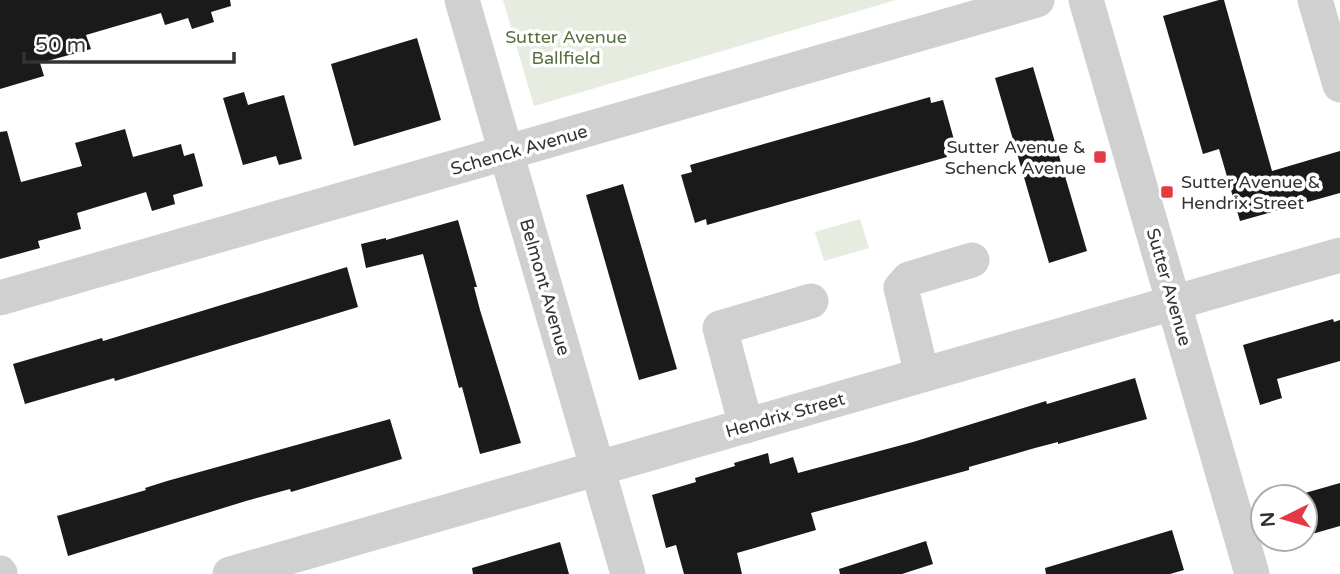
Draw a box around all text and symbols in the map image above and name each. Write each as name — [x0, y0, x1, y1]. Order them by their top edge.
scale bar — [24, 21, 234, 65]
park label: Sutter Avenue Ballfield — [505, 26, 627, 69]
text: 50 m — [35, 33, 86, 58]
street label: Schenck Avenue — [448, 120, 590, 180]
place label: Sutter Avenue & Schenck Avenue — [945, 136, 1086, 179]
marker: Sutter Avenue & Schenck Avenue — [1092, 149, 1108, 165]
place label: Sutter Avenue & Hendrix Street — [1181, 171, 1321, 214]
marker: Sutter Avenue & Hendrix Street — [1159, 184, 1175, 200]
street label: Belmont Avenue — [515, 216, 575, 358]
street label: Sutter Avenue — [1142, 225, 1196, 349]
street label: Hendrix Street — [723, 387, 847, 443]
north arrow — [1249, 483, 1319, 553]
text: N — [1256, 511, 1280, 528]

